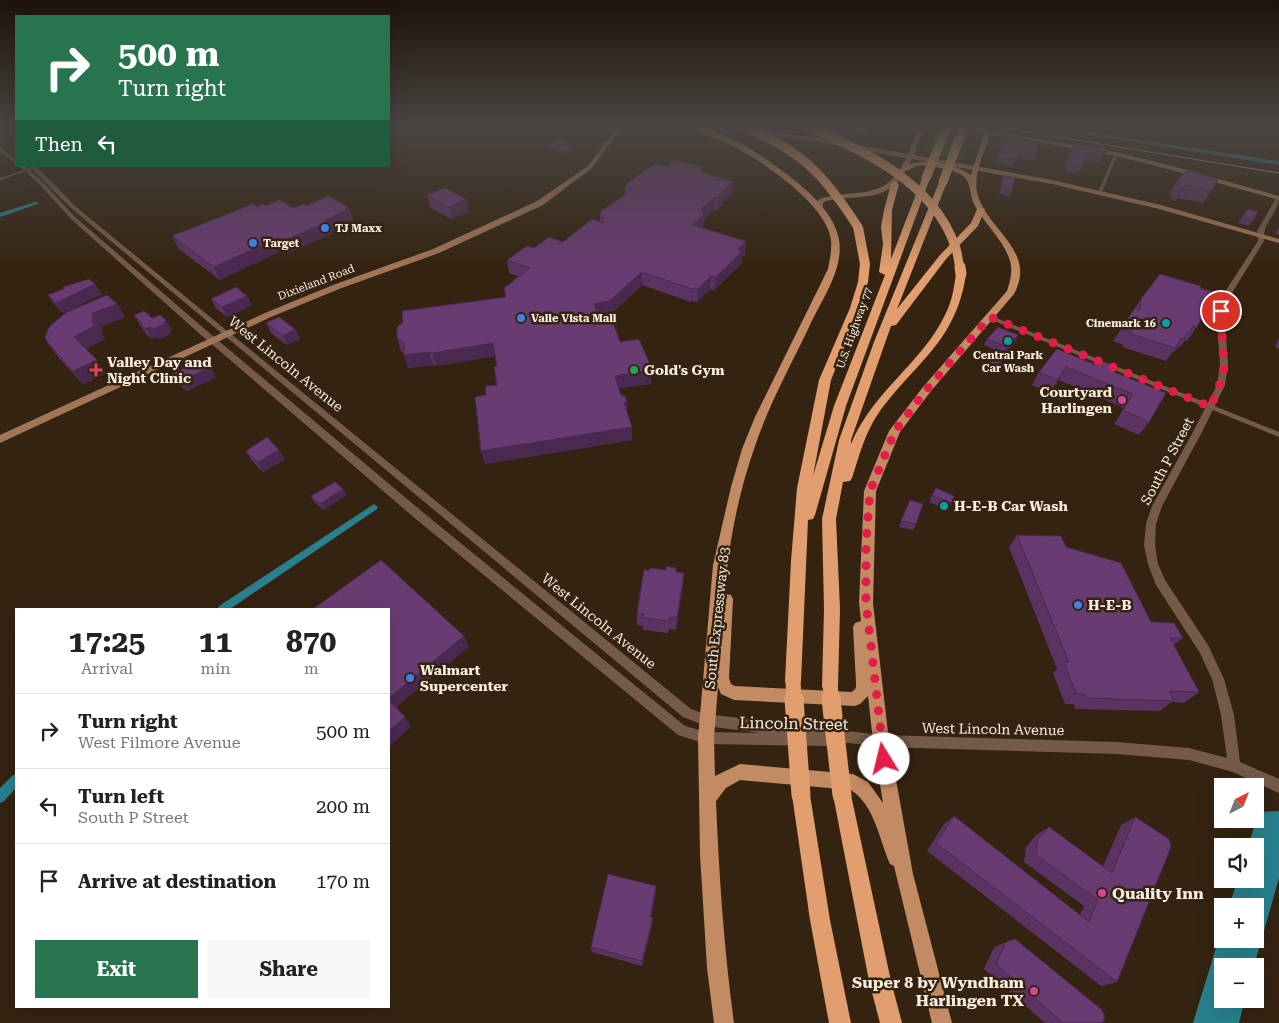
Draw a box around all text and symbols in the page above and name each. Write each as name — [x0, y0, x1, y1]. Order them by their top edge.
text: 500 m — [118, 34, 219, 75]
icon: right — [35, 35, 100, 100]
text: Turn right — [118, 76, 226, 101]
icon: left — [93, 130, 121, 158]
text: Then — [35, 133, 83, 156]
marker: TJ Maxx — [319, 222, 331, 234]
place label: TJ Maxx — [335, 222, 382, 235]
marker: Target — [247, 237, 259, 249]
place label: Target — [263, 237, 300, 250]
street label: Dixieland Road — [276, 262, 356, 303]
street label: U.S. Highway 77 — [834, 286, 875, 370]
pin — [1200, 290, 1242, 332]
icon: arrive — [1207, 297, 1235, 325]
marker: Valle Vista Mall — [515, 312, 527, 324]
place label: Valle Vista Mall — [531, 312, 617, 325]
street label: West Lincoln Avenue — [226, 313, 347, 415]
place label: Cinemark 16 — [1086, 317, 1156, 330]
marker: Cinemark 16 — [1160, 317, 1172, 329]
marker: Central Park Car Wash — [1002, 335, 1014, 347]
place label: Central Park Car Wash — [973, 349, 1044, 375]
place label: Valley Day and Night Clinic — [107, 354, 212, 386]
place label: Gold's Gym — [644, 362, 725, 378]
marker: Valley Day and Night Clinic — [89, 363, 103, 377]
marker: Gold's Gym — [628, 364, 640, 376]
place label: Courtyard Harlingen — [1039, 384, 1113, 416]
marker: Courtyard Harlingen — [1116, 394, 1128, 406]
street label: South P Street — [1137, 415, 1197, 507]
place label: H-E-B Car Wash — [954, 498, 1068, 514]
marker: H-E-B Car Wash — [938, 500, 950, 512]
street label: South Expressway 83 — [702, 546, 732, 690]
street label: West Lincoln Avenue — [539, 570, 660, 672]
place label: H-E-B — [1088, 597, 1132, 613]
marker: H-E-B — [1072, 599, 1084, 611]
text: 17:25 — [69, 624, 145, 659]
text: 11 — [199, 624, 232, 659]
text: 870 — [286, 624, 336, 659]
text: Arrival — [81, 659, 133, 678]
text: min — [201, 659, 231, 678]
text: m — [304, 659, 318, 678]
place label: Walmart Supercenter — [420, 662, 508, 694]
marker: Walmart Supercenter — [404, 672, 416, 684]
text: Turn right — [78, 710, 178, 733]
street label: Lincoln Street — [739, 713, 849, 734]
icon: right — [35, 717, 63, 745]
text: 500 m — [316, 720, 370, 743]
street label: West Lincoln Avenue — [922, 720, 1065, 738]
position arrow — [857, 732, 909, 784]
text: West Filmore Avenue — [78, 733, 241, 752]
north arrow — [1214, 778, 1264, 828]
map controls — [1214, 778, 1264, 1008]
text: Turn left — [78, 785, 164, 808]
icon: left — [35, 792, 63, 820]
text: 200 m — [316, 795, 370, 818]
text: South P Street — [78, 808, 189, 827]
button: sound — [1214, 838, 1264, 888]
icon: arrive — [35, 867, 63, 895]
text: Arrive at destination — [78, 870, 276, 893]
text: 170 m — [316, 870, 370, 893]
place label: Quality Inn — [1112, 884, 1204, 903]
marker: Quality Inn — [1096, 887, 1108, 899]
button: + — [1214, 898, 1264, 948]
button: Exit — [35, 940, 198, 998]
button: Share — [208, 940, 370, 998]
button: − — [1214, 958, 1264, 1008]
place label: Super 8 by Wyndham Harlingen TX — [852, 973, 1025, 1010]
marker: Super 8 by Wyndham Harlingen TX — [1028, 985, 1040, 997]

